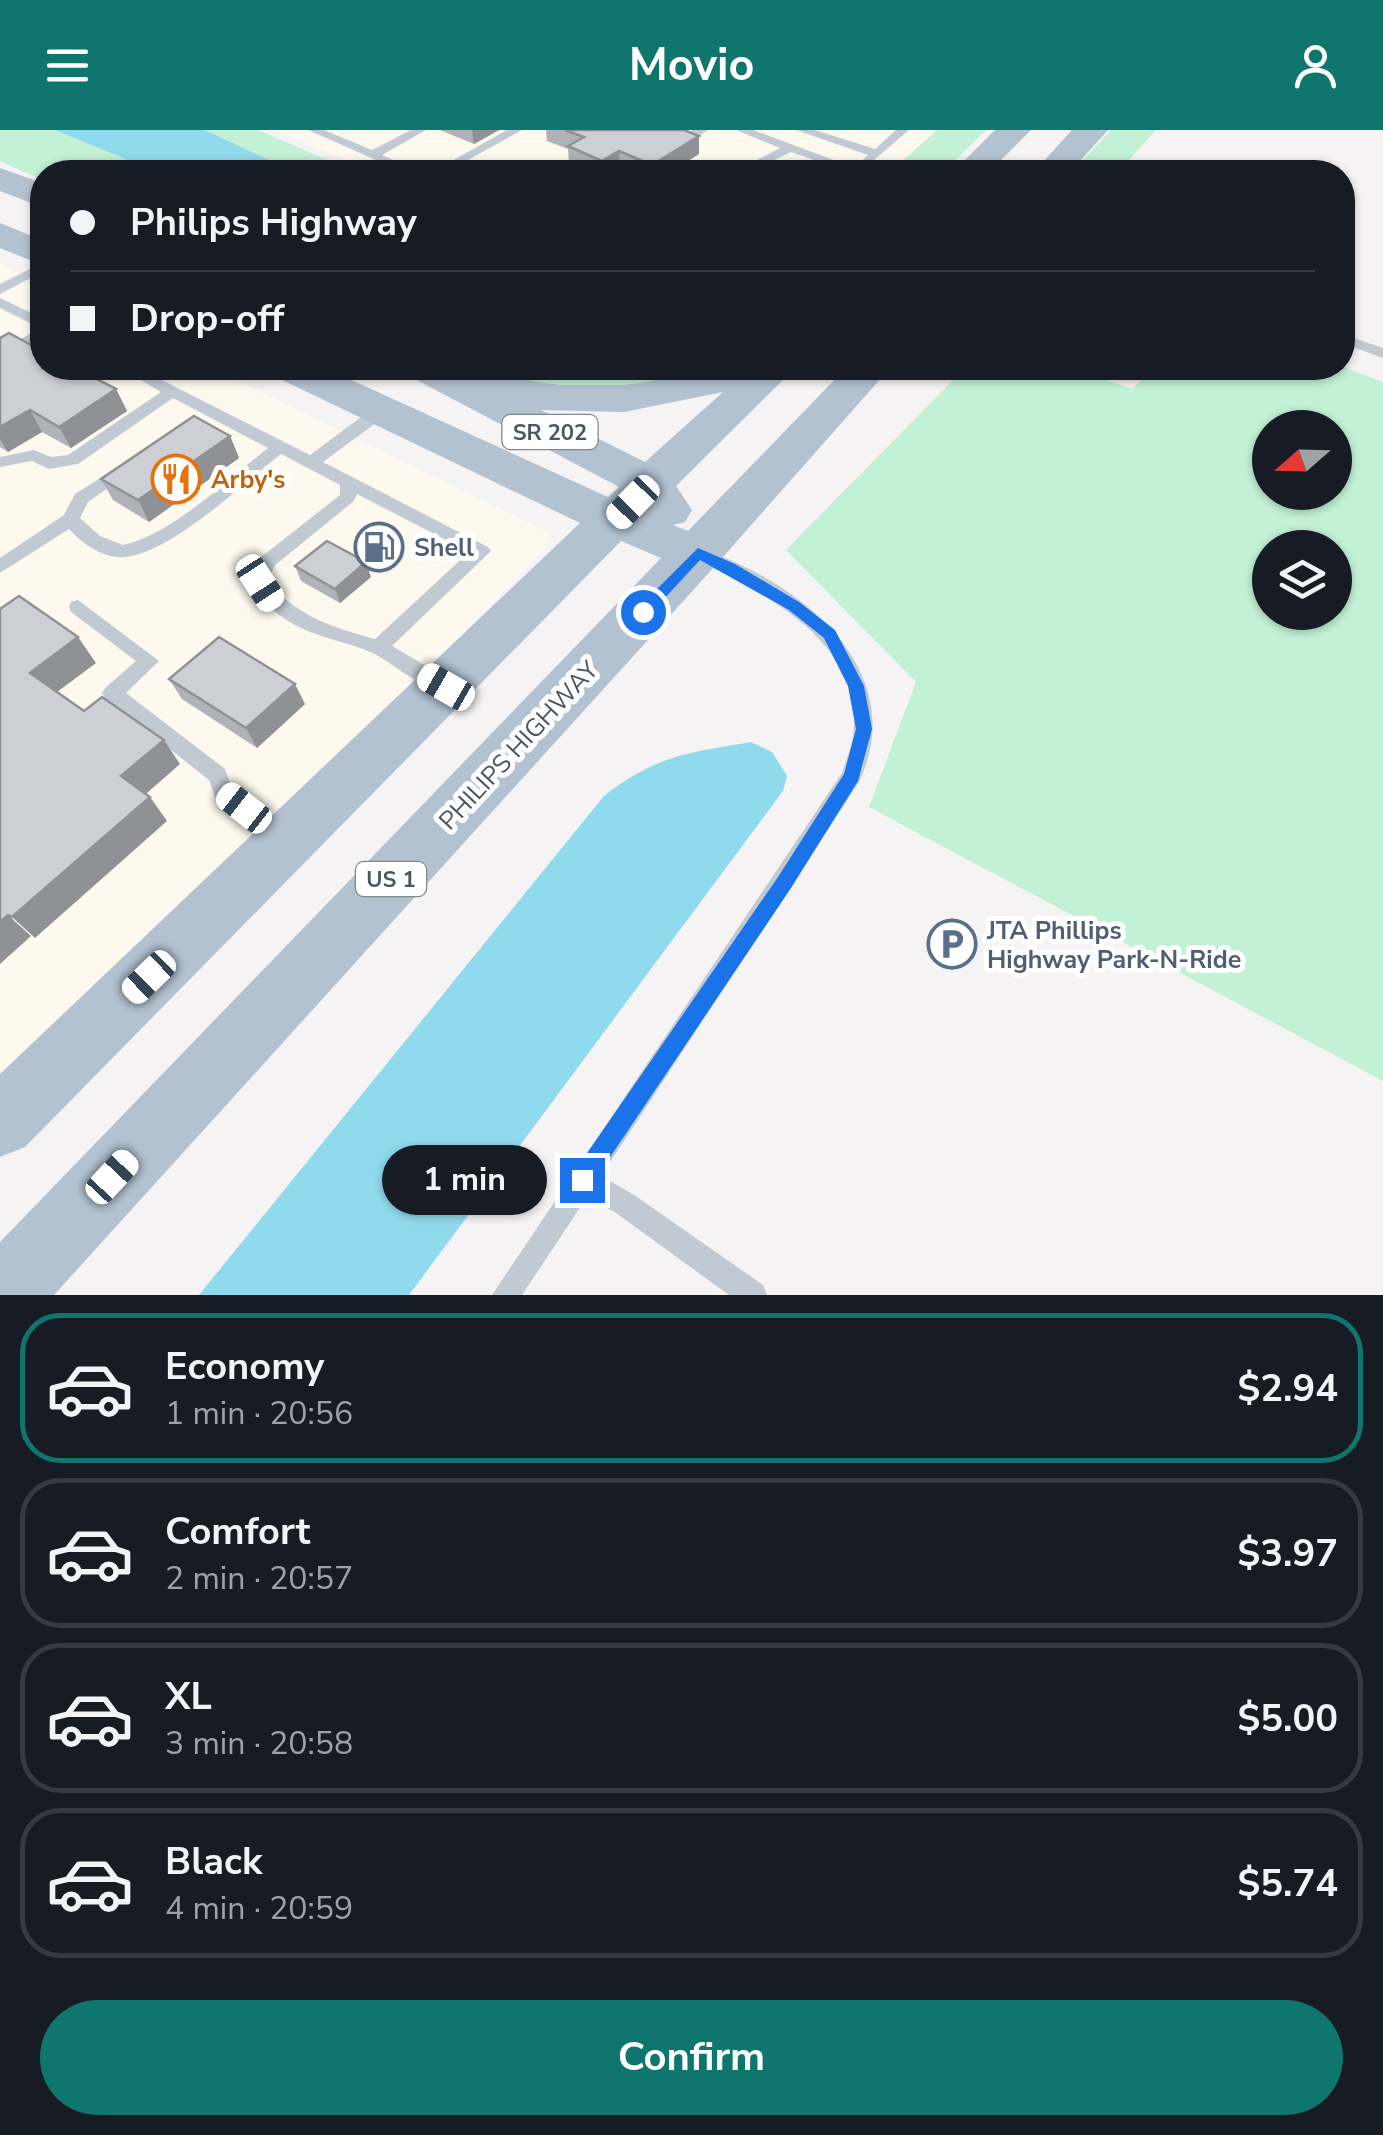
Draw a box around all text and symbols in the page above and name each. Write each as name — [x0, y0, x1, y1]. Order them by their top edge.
text: Movio — [629, 35, 754, 96]
icon: menu — [40, 38, 95, 93]
icon: person — [1288, 38, 1343, 93]
text: Philips Highway — [130, 197, 417, 248]
text: Drop-off — [130, 293, 284, 344]
north arrow — [1252, 410, 1352, 510]
map controls — [1252, 410, 1352, 630]
road number: SR 202 — [502, 415, 598, 449]
restaurant icon: Arby's — [150, 453, 202, 505]
place label: Arby's — [211, 463, 286, 497]
car — [601, 470, 665, 534]
fuel station icon: Shell — [353, 521, 405, 573]
button: layers — [1252, 530, 1352, 630]
place label: Shell — [414, 531, 474, 565]
car — [231, 550, 289, 616]
route start — [621, 590, 666, 635]
street label: PHILIPS HIGHWAY — [432, 653, 607, 837]
car — [413, 659, 479, 715]
car — [211, 778, 277, 838]
road number: US 1 — [356, 862, 426, 896]
place label: JTA Phillips Highway Park-N-Ride — [986, 914, 1241, 977]
parking icon: JTA Phillips Highway Park-N-Ride — [926, 918, 978, 970]
car — [117, 945, 181, 1009]
car — [81, 1145, 143, 1209]
callout: 1 min — [382, 1145, 547, 1215]
text: 1 min — [423, 1158, 506, 1201]
route end — [560, 1158, 605, 1203]
text: Economy — [165, 1341, 324, 1392]
icon: car — [45, 1343, 135, 1433]
text: $2.94 — [1237, 1363, 1338, 1414]
text: 1 min · 20:56 — [165, 1392, 353, 1435]
text: Comfort — [165, 1506, 310, 1557]
icon: car — [45, 1508, 135, 1598]
text: $3.97 — [1237, 1528, 1338, 1579]
text: 2 min · 20:57 — [165, 1557, 353, 1600]
text: XL — [165, 1671, 212, 1722]
icon: car — [45, 1673, 135, 1763]
text: $5.00 — [1237, 1693, 1338, 1744]
text: 3 min · 20:58 — [165, 1722, 353, 1765]
text: Black — [165, 1836, 262, 1887]
icon: car — [45, 1838, 135, 1928]
text: $5.74 — [1237, 1858, 1338, 1909]
text: 4 min · 20:59 — [165, 1887, 353, 1930]
button: Confirm — [40, 2000, 1343, 2115]

